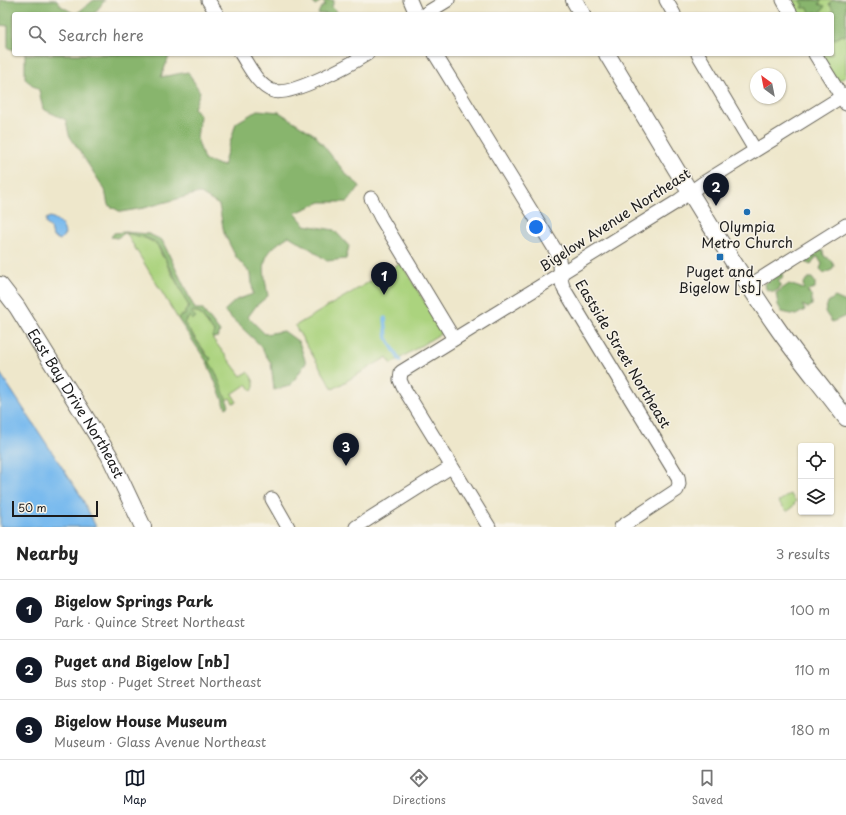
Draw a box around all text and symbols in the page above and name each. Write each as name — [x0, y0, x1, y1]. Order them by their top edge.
search box — [12, 12, 834, 56]
icon: search — [26, 23, 48, 45]
text: Search here — [58, 23, 144, 46]
north arrow — [750, 68, 786, 104]
street label: Bigelow Avenue Northeast — [535, 163, 695, 276]
pin: 2 — [703, 173, 729, 206]
marker: Olympia Metro Church — [742, 207, 752, 217]
place label: Olympia Metro Church — [701, 216, 793, 253]
your location — [526, 217, 546, 237]
marker: Puget and Bigelow [sb] — [715, 252, 725, 262]
place label: Puget and Bigelow [sb] — [678, 261, 762, 298]
pin: 1 — [371, 262, 397, 295]
street label: Eastside Street Northeast — [571, 275, 676, 432]
street label: East Bay Drive Northeast — [23, 324, 130, 482]
pin: 3 — [333, 433, 359, 466]
map controls — [798, 443, 834, 515]
button: locate — [798, 443, 834, 479]
button: layers — [798, 479, 834, 515]
scale bar — [12, 499, 98, 518]
text: 50 m — [18, 499, 47, 516]
text: Nearby — [16, 540, 78, 566]
text: 3 results — [776, 544, 830, 563]
text: Bigelow Springs Park — [54, 589, 213, 612]
text: 1 — [26, 600, 32, 619]
text: 100 m — [790, 600, 830, 619]
text: Park · Quince Street Northeast — [54, 612, 245, 631]
text: Puget and Bigelow [nb] — [54, 649, 229, 672]
text: 2 — [24, 660, 34, 679]
text: 110 m — [795, 660, 830, 679]
text: Bus stop · Puget Street Northeast — [54, 672, 261, 691]
text: Bigelow House Museum — [54, 709, 227, 732]
text: 3 — [25, 720, 33, 739]
text: 180 m — [791, 720, 830, 739]
text: Museum · Glass Avenue Northeast — [54, 732, 266, 751]
tab: Map — [123, 767, 146, 808]
tab: Directions — [392, 767, 446, 808]
tab: Saved — [692, 767, 723, 808]

